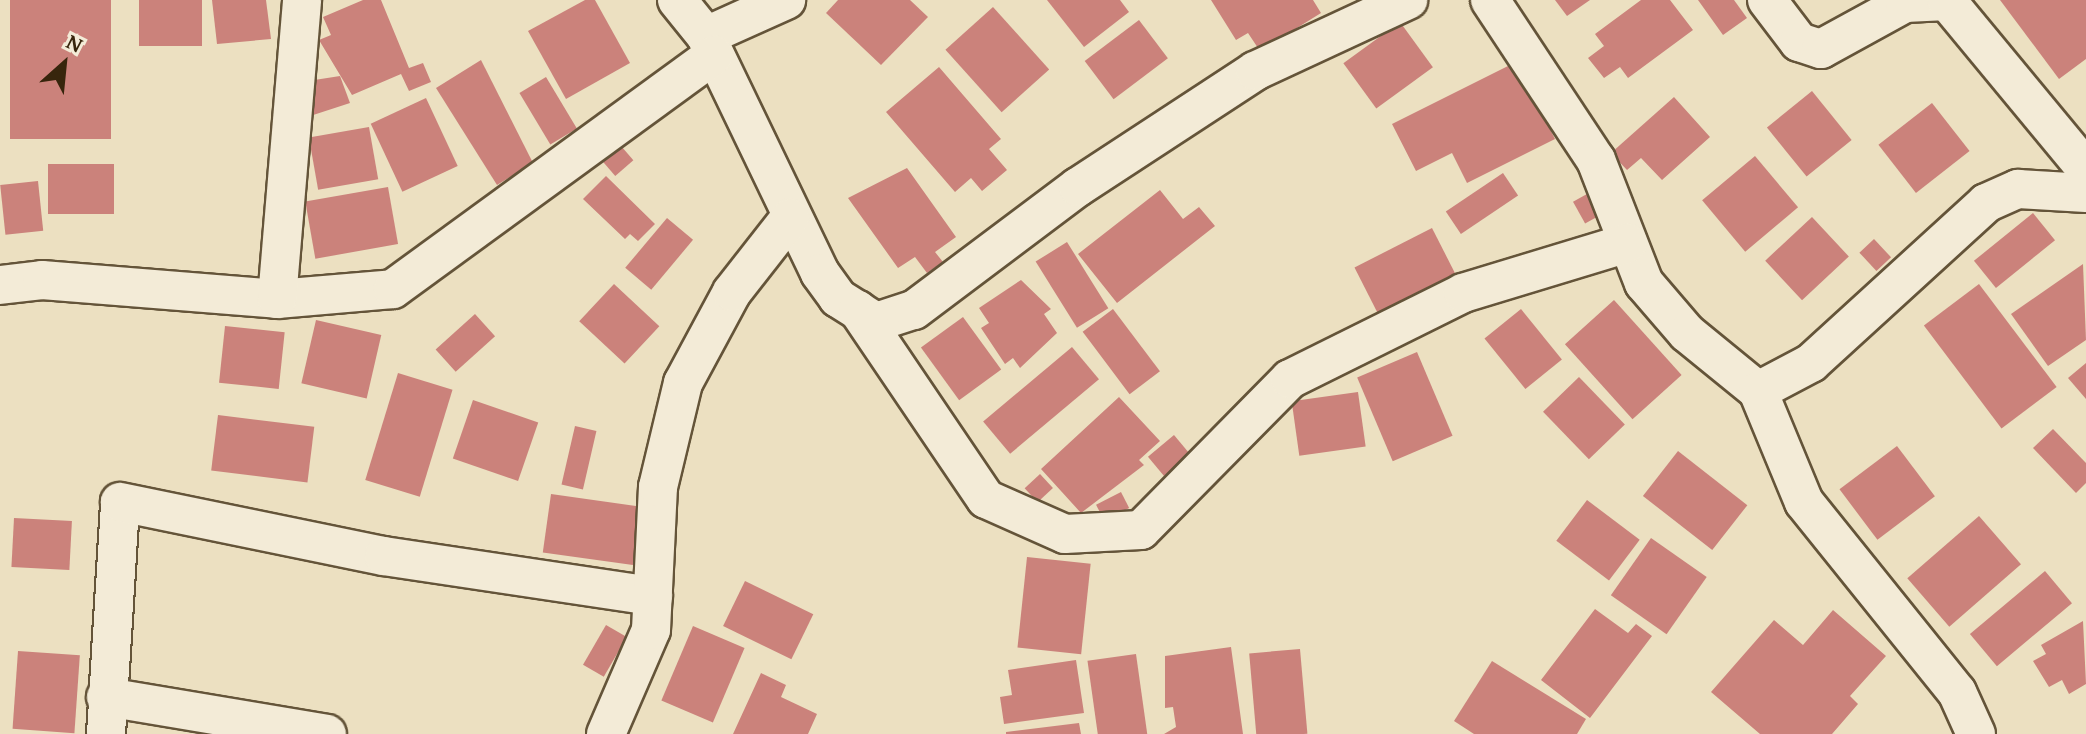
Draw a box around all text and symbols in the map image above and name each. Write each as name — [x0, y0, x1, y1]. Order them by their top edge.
north arrow — [24, 24, 104, 104]
text: N — [61, 25, 89, 60]

